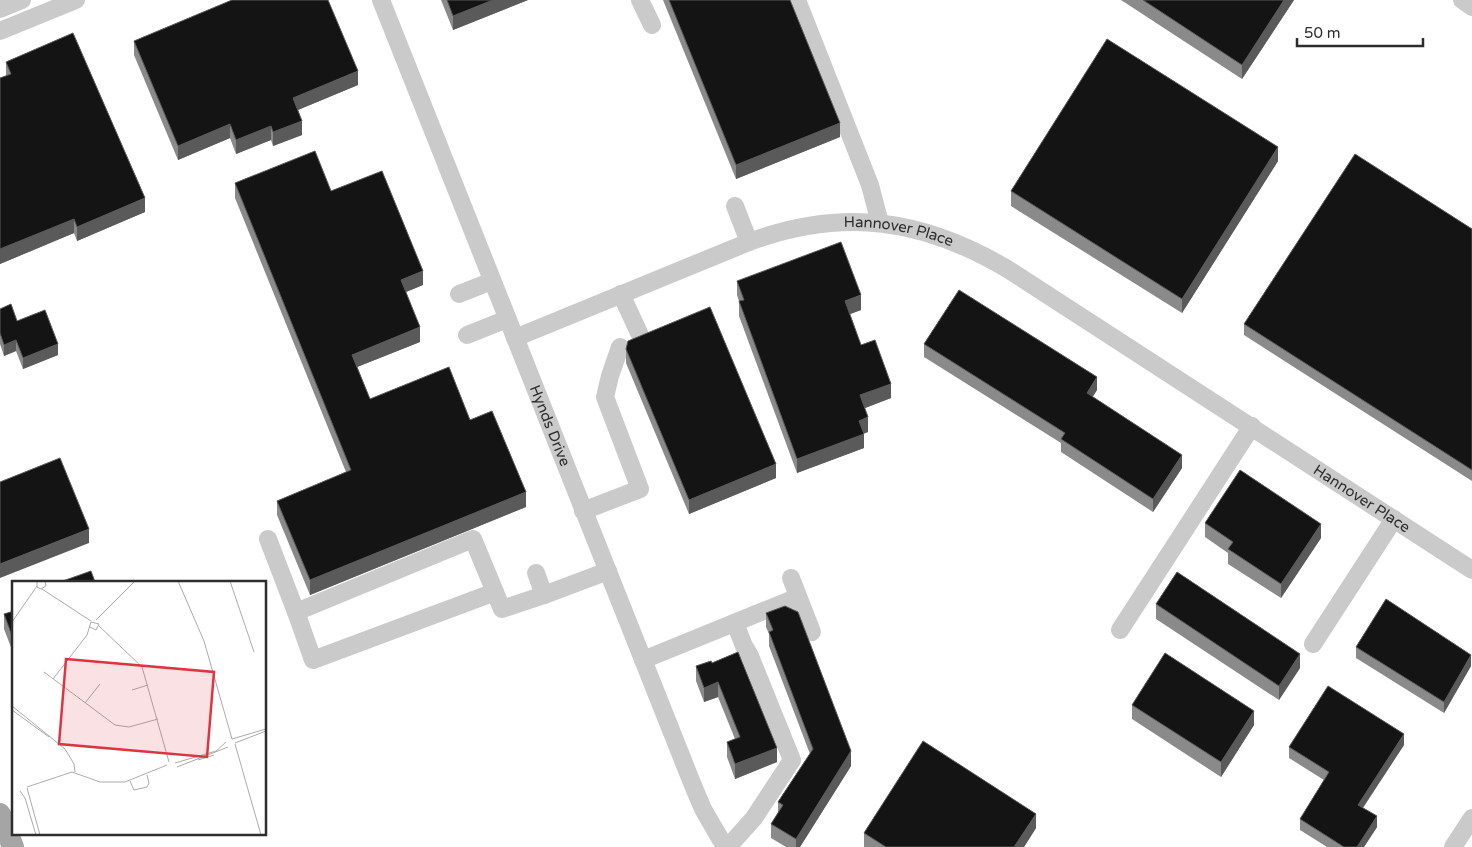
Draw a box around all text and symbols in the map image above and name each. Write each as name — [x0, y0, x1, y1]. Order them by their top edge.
scale bar — [1297, 15, 1423, 47]
text: 50 m — [1304, 24, 1341, 42]
street label: Hannover Place — [844, 213, 956, 250]
street label: Hynds Drive — [526, 382, 574, 469]
street label: Hannover Place — [1310, 461, 1414, 536]
inset map — [12, 581, 266, 834]

